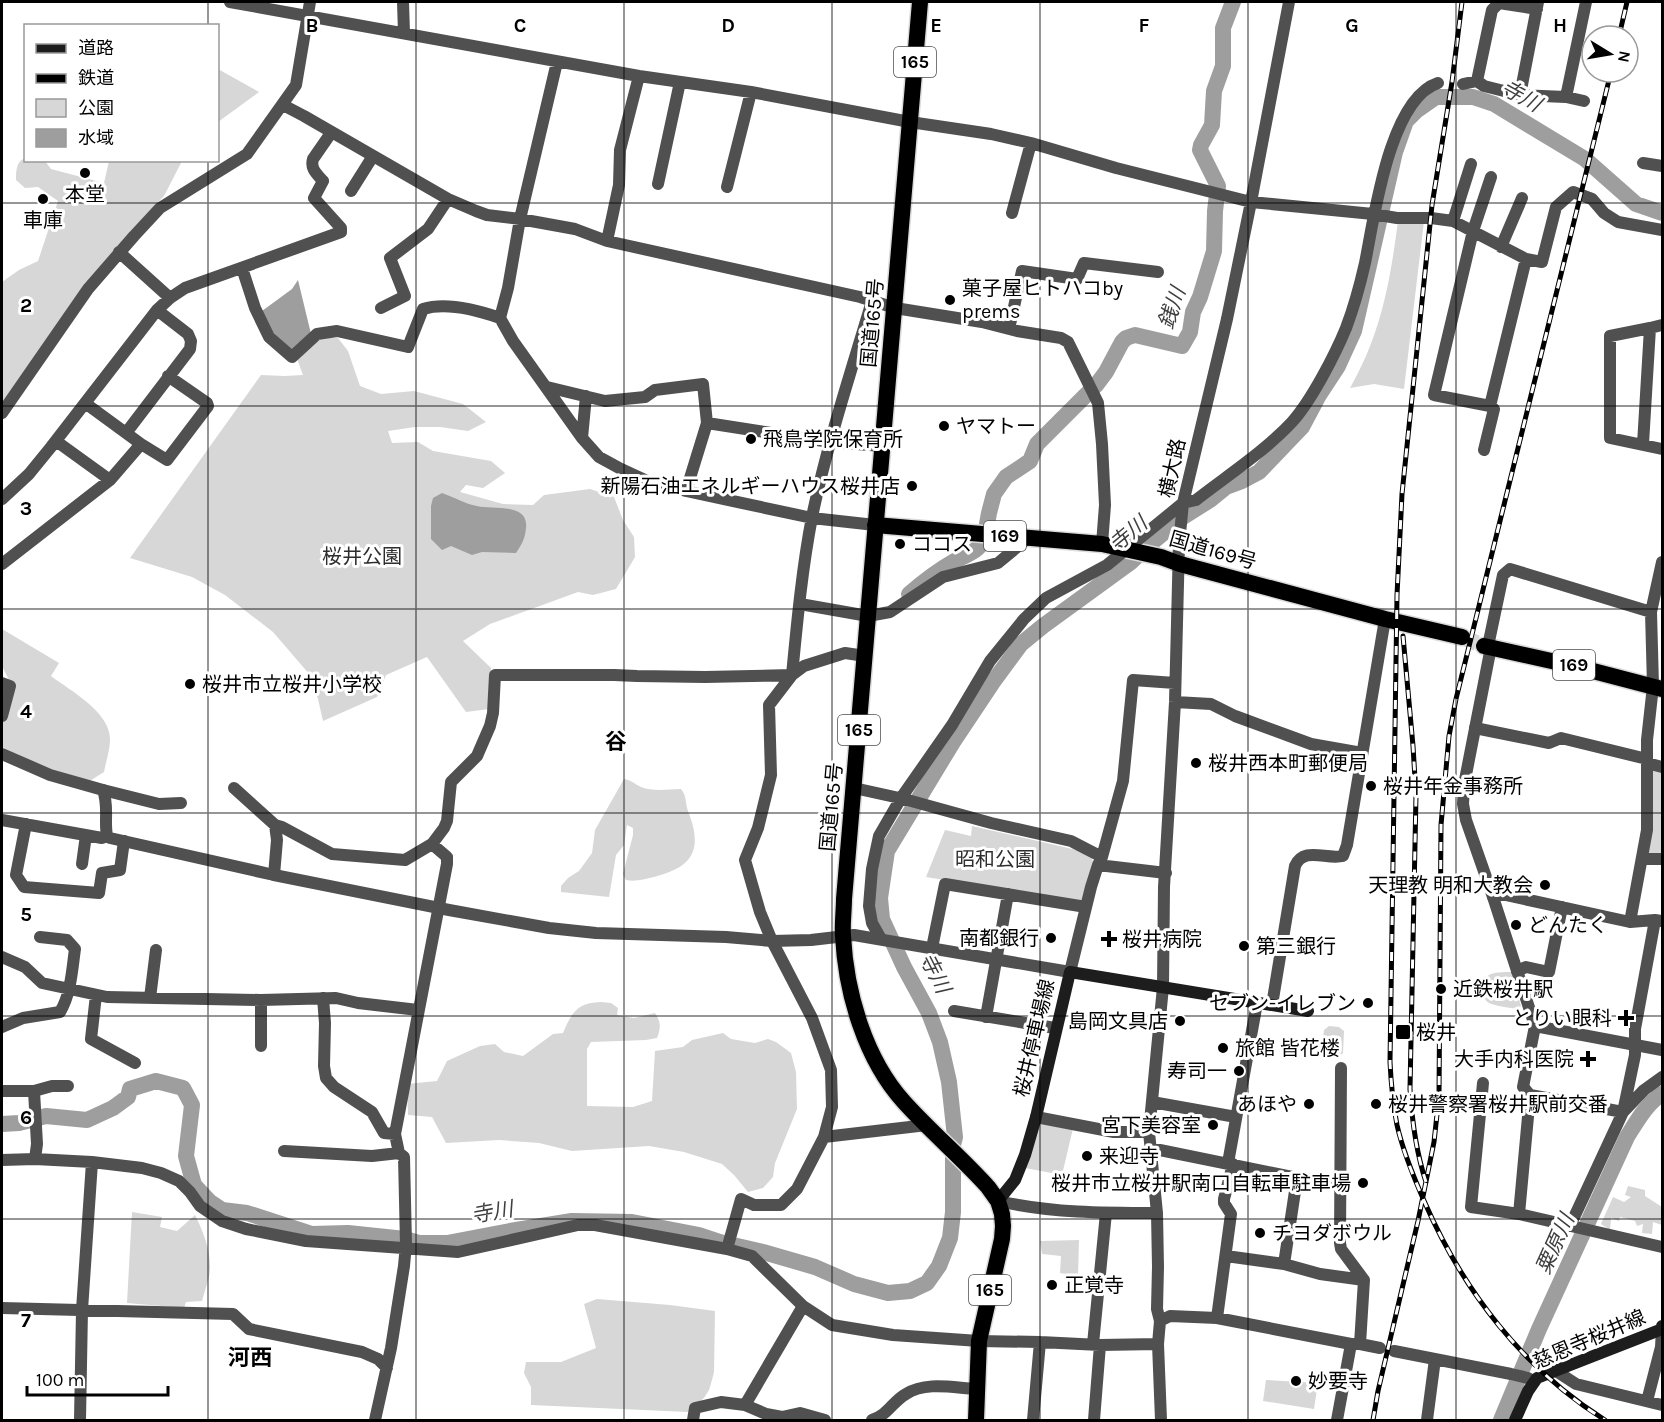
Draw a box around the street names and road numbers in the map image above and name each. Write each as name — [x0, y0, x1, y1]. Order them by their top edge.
road number: 165 — [894, 47, 936, 77]
street label: 国道165号 — [857, 278, 888, 369]
street label: 横大路 — [1155, 436, 1190, 500]
road number: 169 — [984, 521, 1026, 551]
street label: 国道169号 — [1167, 527, 1259, 574]
road number: 169 — [1553, 650, 1595, 680]
road number: 165 — [838, 715, 880, 745]
street label: 国道165号 — [816, 762, 847, 853]
street label: 桜井停車場線 — [1010, 977, 1059, 1099]
road number: 165 — [969, 1275, 1011, 1305]
street label: 慈恩寺桜井線 — [1529, 1305, 1649, 1373]

